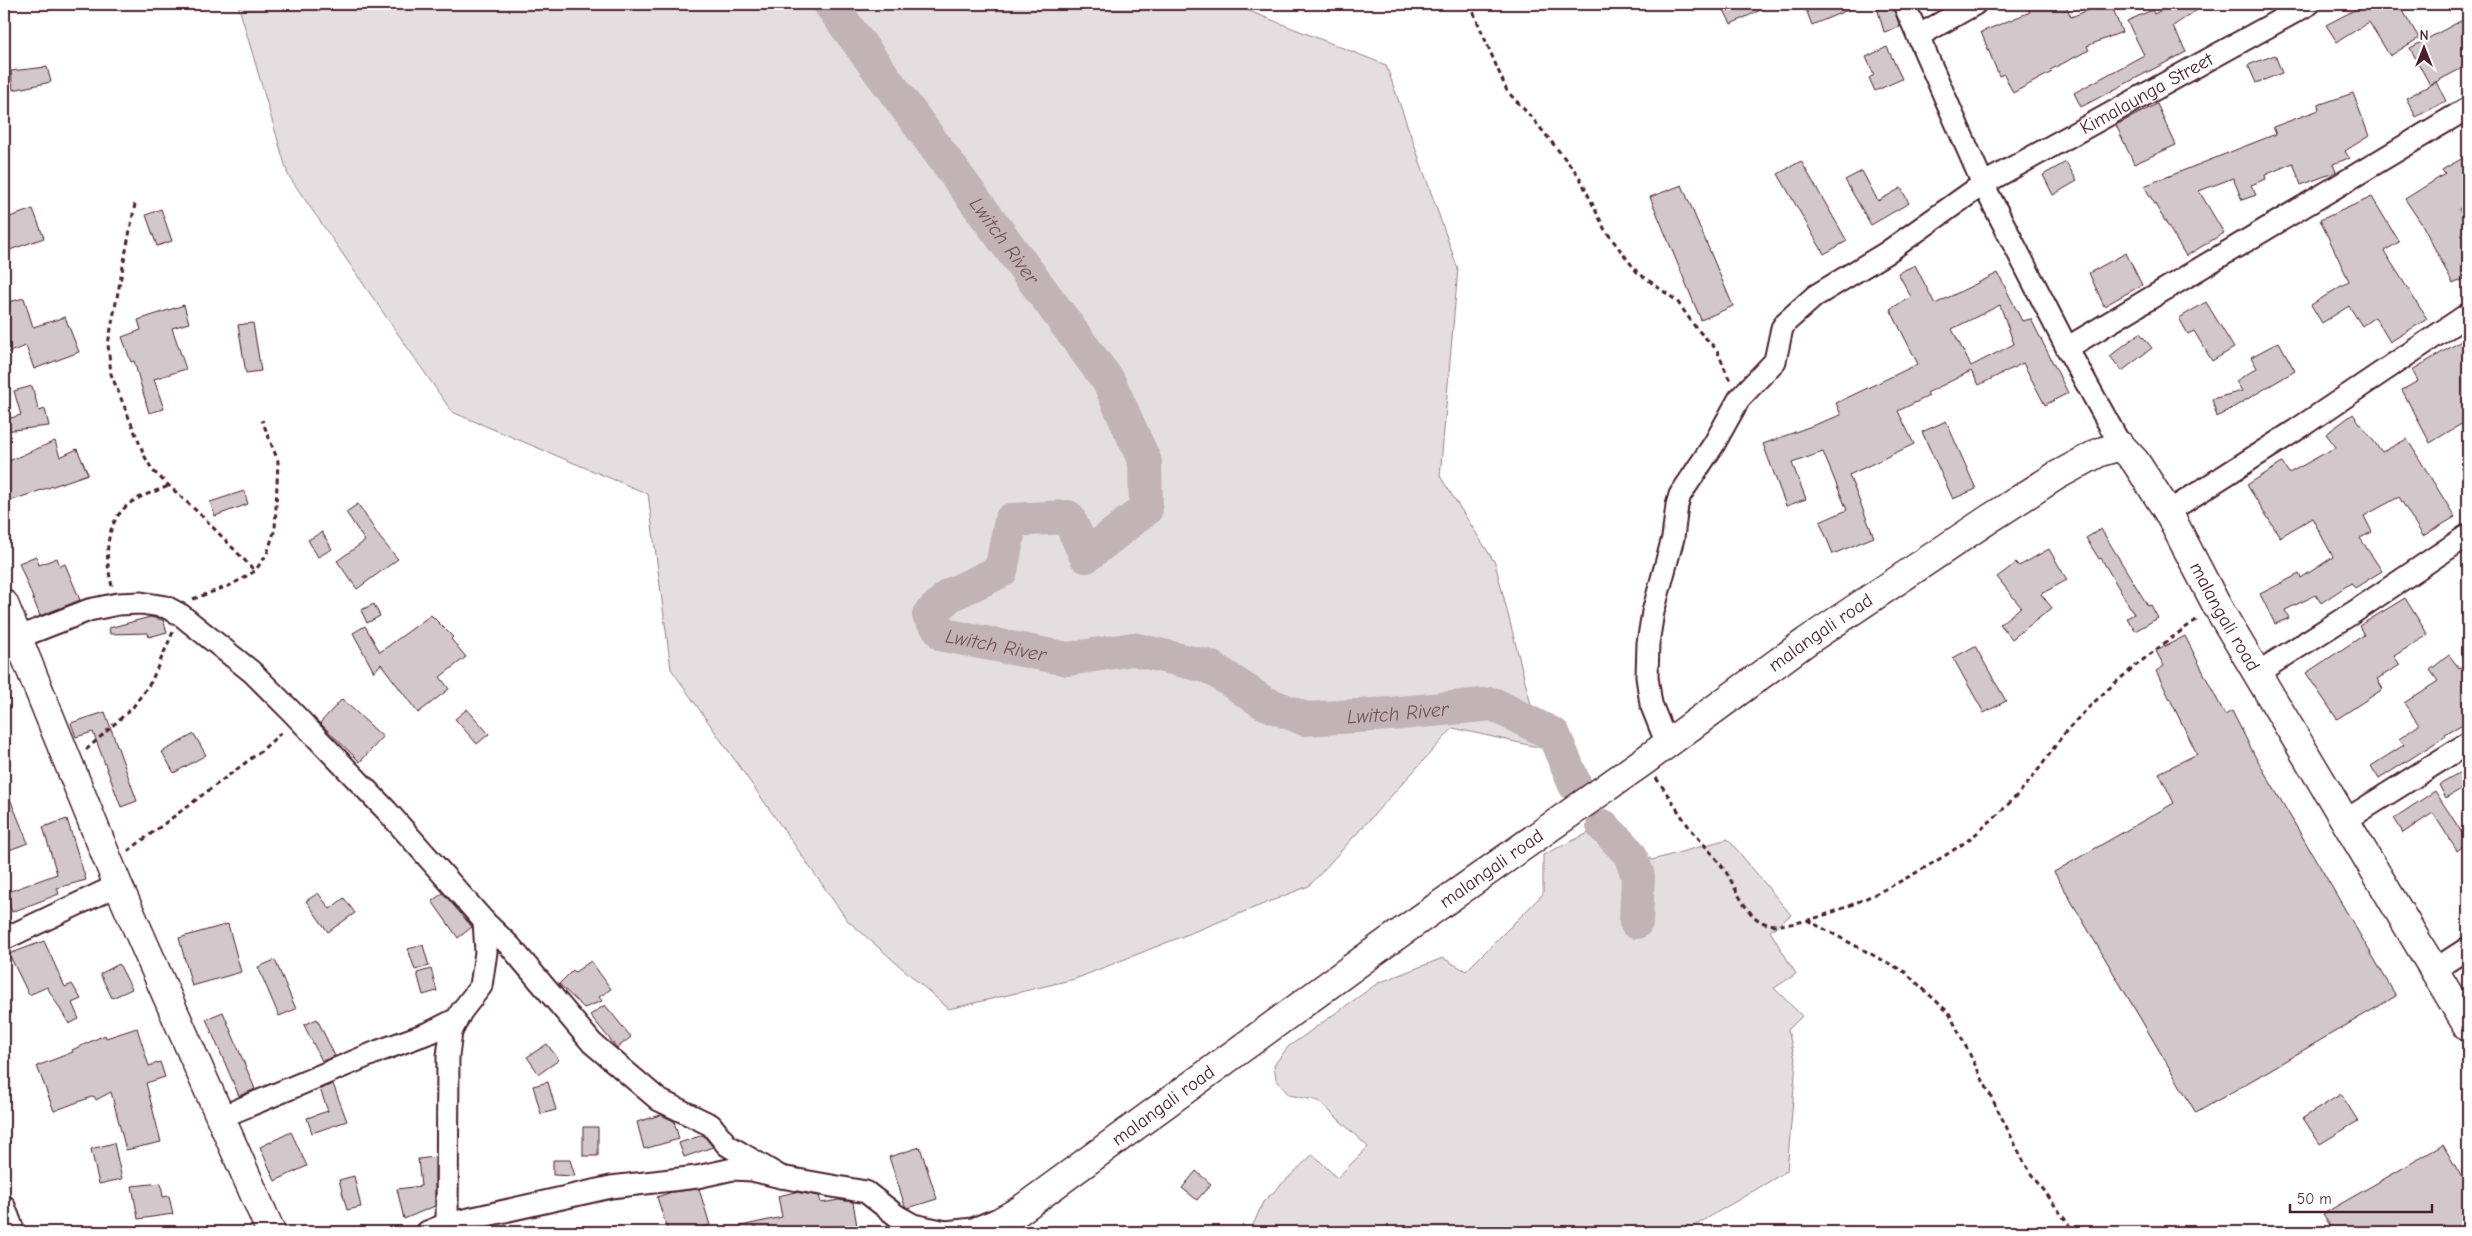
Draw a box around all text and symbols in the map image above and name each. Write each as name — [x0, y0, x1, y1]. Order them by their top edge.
north arrow — [2400, 22, 2450, 72]
text: N — [2419, 27, 2429, 44]
street label: Kimalaunga Street — [2076, 48, 2217, 139]
water label: Lwitch River — [965, 193, 1045, 289]
street label: malangali road — [2185, 558, 2264, 675]
street label: malangali road — [1764, 589, 1877, 677]
water label: Lwitch River — [944, 624, 1049, 666]
water label: Lwitch River — [1346, 697, 1451, 728]
street label: malangali road — [1435, 824, 1548, 913]
street label: malangali road — [1107, 1061, 1219, 1151]
scale bar — [2290, 1181, 2432, 1213]
text: 50 m — [2297, 1190, 2332, 1208]

